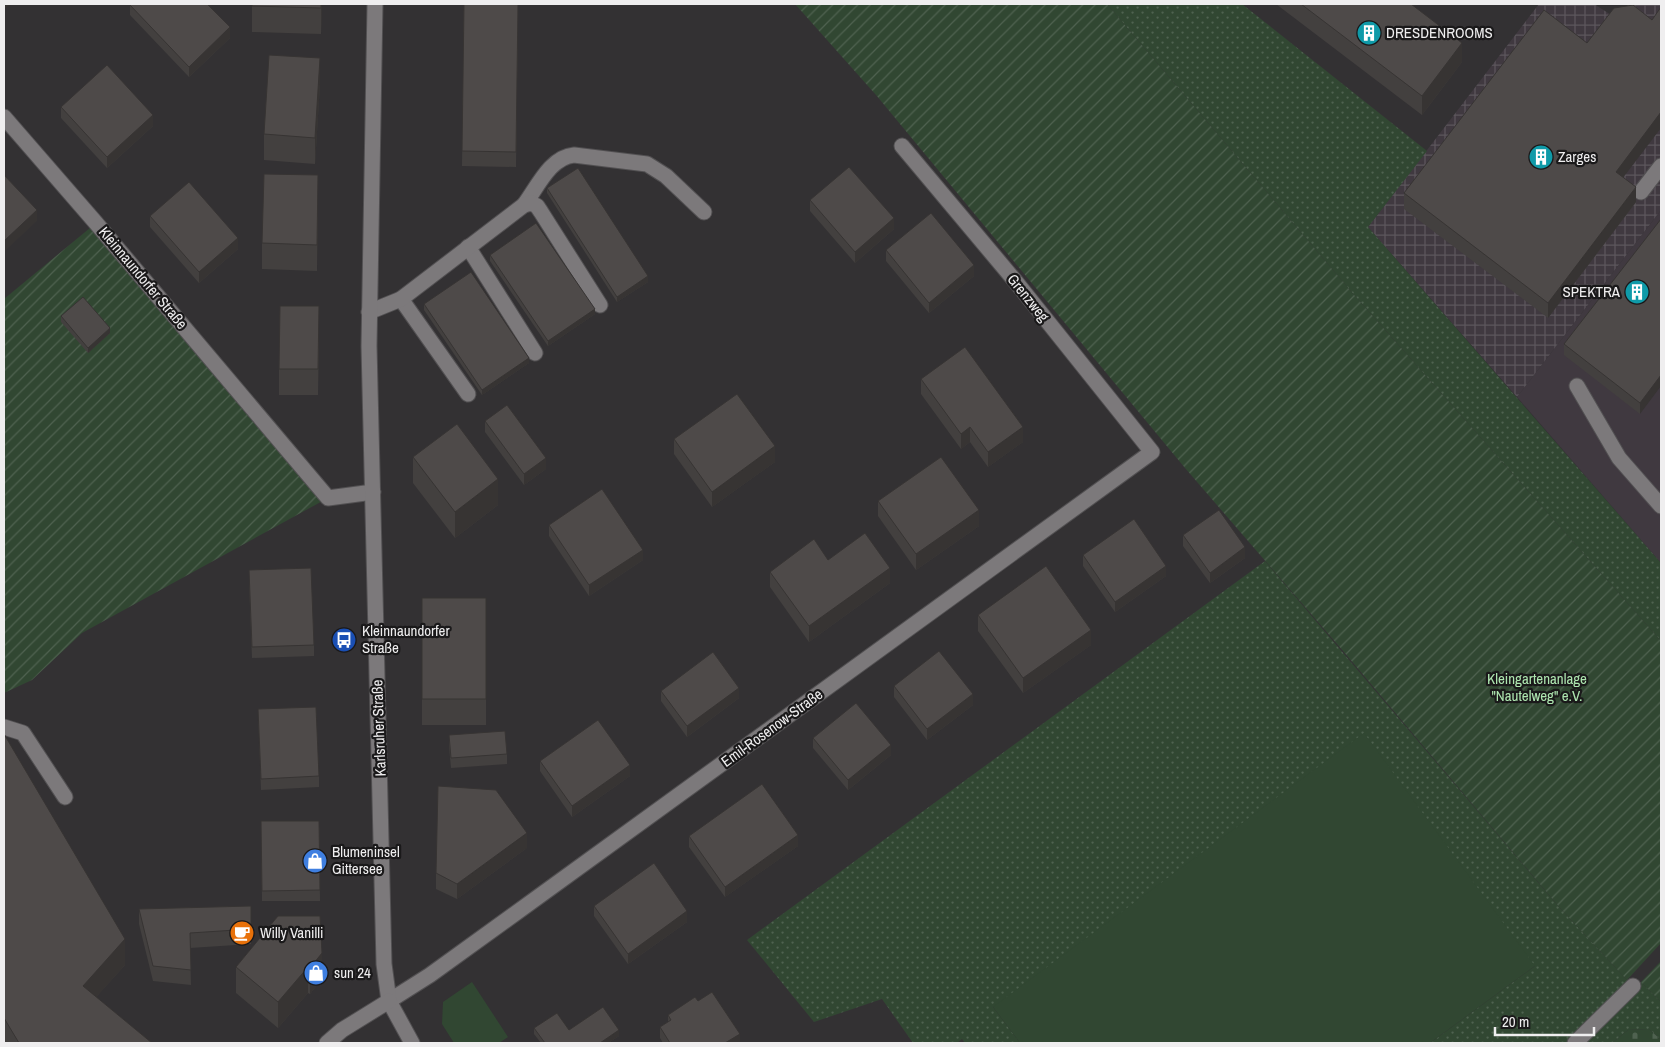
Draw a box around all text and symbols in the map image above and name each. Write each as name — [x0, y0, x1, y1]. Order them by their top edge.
building icon: DRESDENROOMS — [1356, 20, 1382, 46]
place label: DRESDENROOMS — [1386, 22, 1493, 43]
building icon: Zarges — [1528, 144, 1554, 170]
place label: Zarges — [1558, 146, 1596, 167]
street label: Kleinnaundorfer Straße — [94, 222, 193, 334]
street label: Grenzweg — [1003, 269, 1054, 326]
building icon: SPEKTRA — [1624, 279, 1650, 305]
place label: SPEKTRA — [1563, 281, 1621, 302]
place label: Kleinnaundorfer Straße — [362, 620, 450, 658]
bus stop icon: Kleinnaundorfer Straße — [331, 627, 357, 653]
park label: Kleingartenanlage "Nautelweg" e.V. — [1487, 668, 1587, 706]
street label: Karlsruher Straße — [366, 679, 391, 777]
street label: Emil-Rosenow-Straße — [717, 683, 827, 772]
place label: Blumeninsel Gittersee — [332, 841, 400, 879]
shop icon: Blumeninsel Gittersee — [302, 848, 328, 874]
cafe icon: Willy Vanilli — [229, 920, 255, 946]
place label: Willy Vanilli — [260, 922, 323, 943]
shop icon: sun 24 — [303, 960, 329, 986]
place label: sun 24 — [334, 962, 371, 983]
scale bar — [1495, 1004, 1594, 1036]
text: 20 m — [1502, 1011, 1529, 1032]

